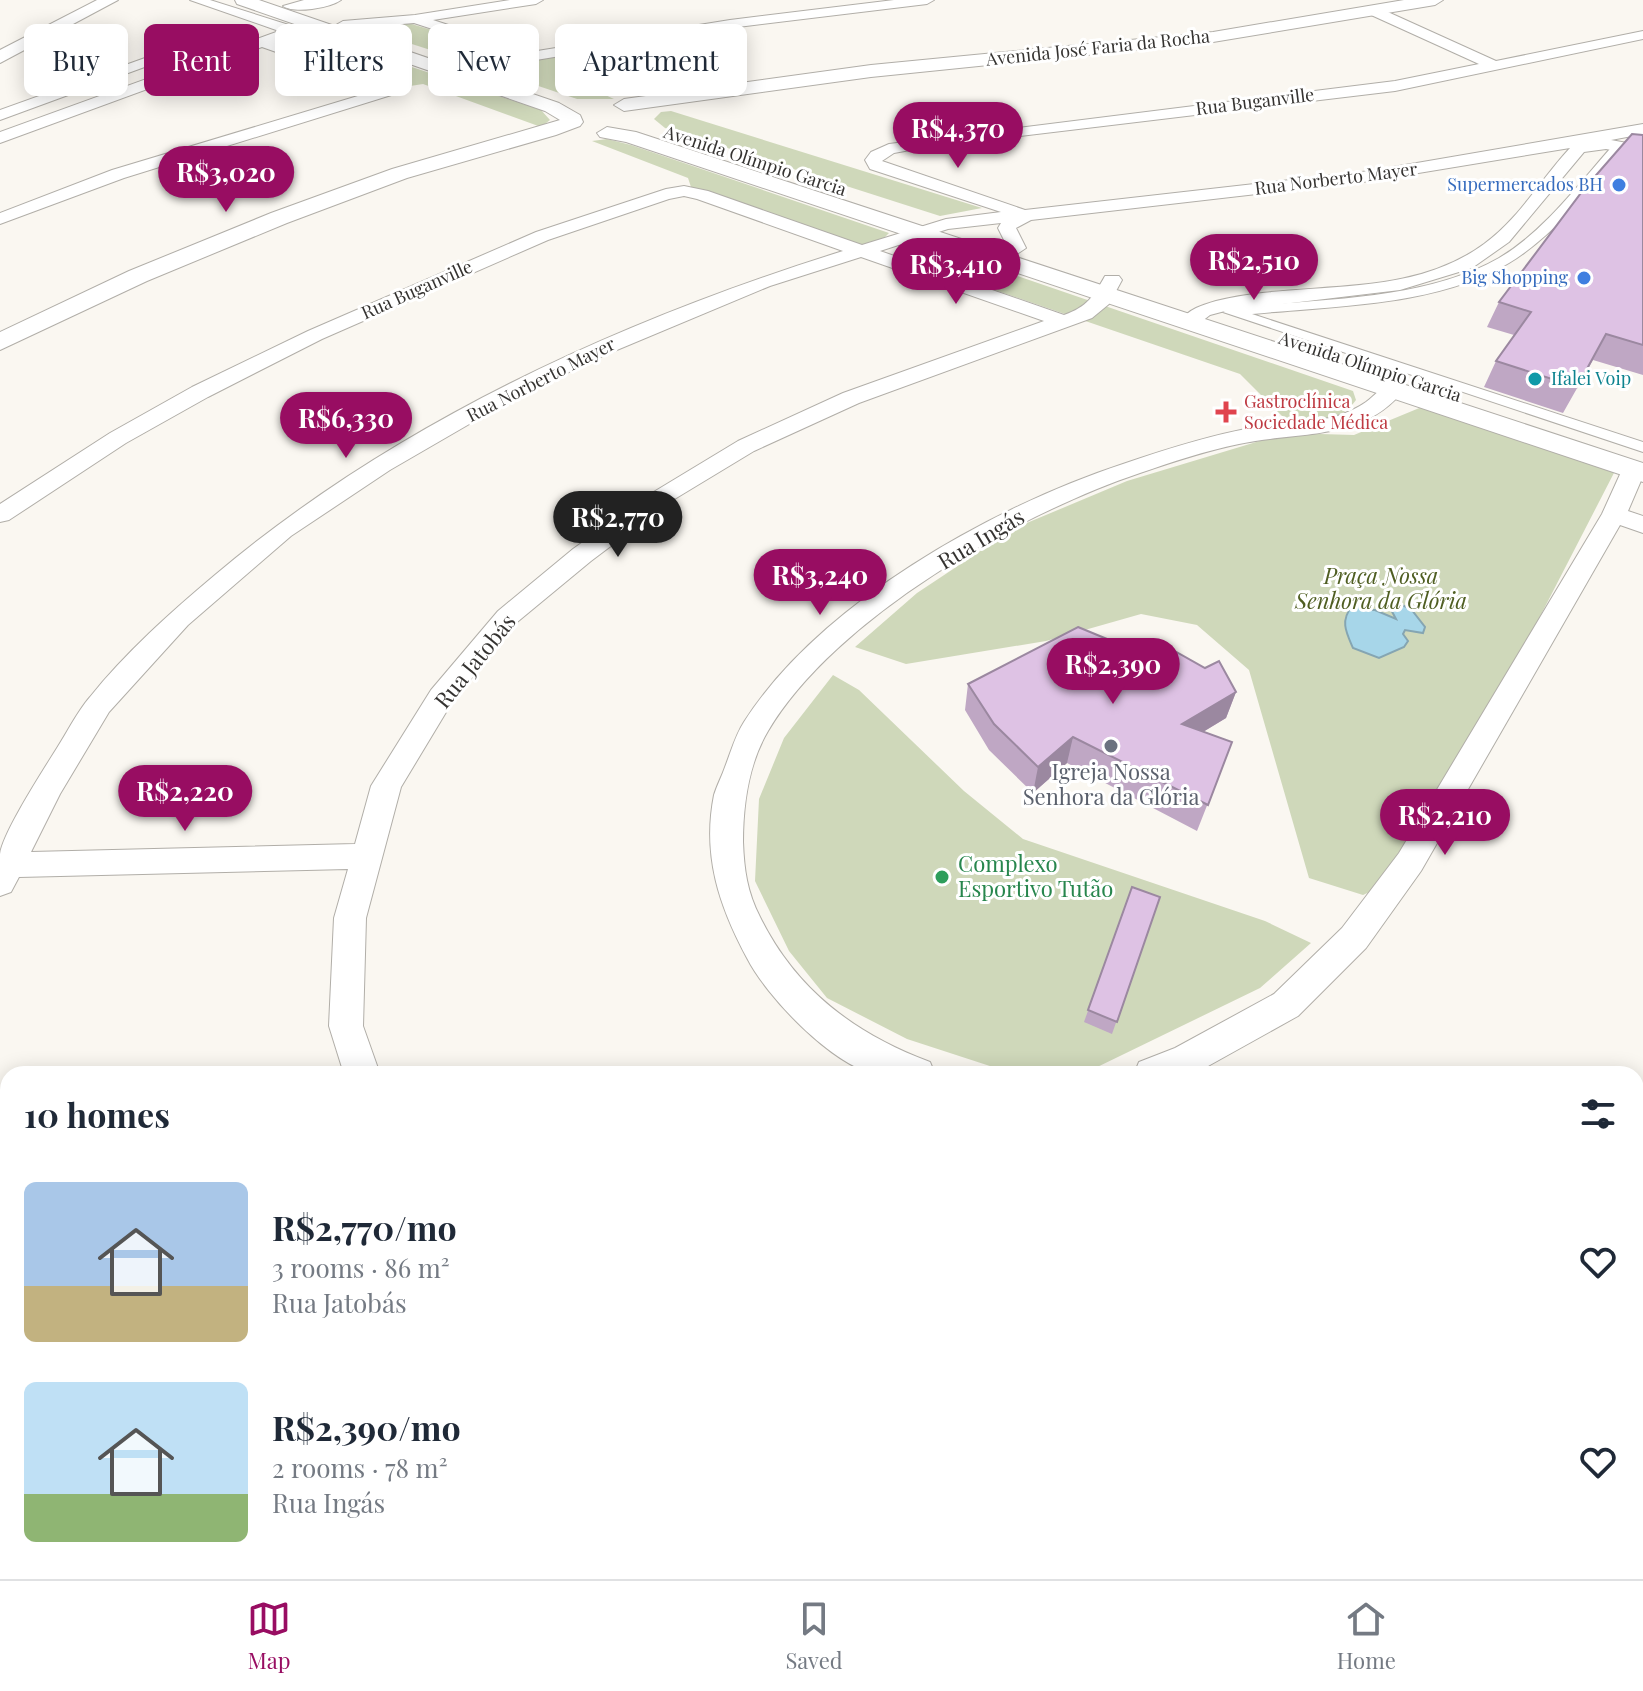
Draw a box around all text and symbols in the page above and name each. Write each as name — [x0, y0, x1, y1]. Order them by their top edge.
street label: Avenida José Faria da Rocha — [984, 23, 1211, 71]
chip: Buy — [24, 24, 128, 96]
chip: Rent — [144, 24, 259, 96]
chip: Filters — [275, 24, 412, 96]
chip: New — [428, 24, 539, 96]
chip: Apartment — [555, 24, 747, 96]
street label: Rua Buganville — [1194, 82, 1315, 120]
pin: R$4,370 — [884, 102, 1032, 170]
text: R$4,370 — [911, 110, 1005, 145]
street label: Avenida Olímpio Garcia — [660, 119, 850, 201]
pin: R$3,020 — [152, 146, 300, 214]
text: R$3,020 — [176, 154, 276, 189]
street label: Rua Norberto Mayer — [1253, 156, 1419, 200]
place label: Supermercados BH — [1447, 172, 1603, 196]
marker: Supermercados BH — [1610, 176, 1628, 194]
pin: R$2,510 — [1180, 234, 1328, 302]
pin: R$3,410 — [882, 238, 1030, 306]
text: R$2,510 — [1208, 242, 1300, 277]
text: R$3,410 — [909, 246, 1003, 281]
street label: Rua Buganville — [357, 254, 476, 324]
place label: Big Shopping — [1461, 265, 1568, 289]
marker: Big Shopping — [1575, 269, 1593, 287]
street label: Avenida Olímpio Garcia — [1275, 325, 1465, 407]
street label: Rua Norberto Mayer — [462, 331, 619, 427]
place label: Ifalei Voip — [1551, 366, 1631, 390]
marker: Ifalei Voip — [1526, 370, 1544, 388]
place label: Gastroclínica Sociedade Médica — [1244, 389, 1388, 434]
pin: R$6,330 — [272, 392, 420, 460]
text: R$6,330 — [298, 400, 394, 435]
marker: Gastroclínica Sociedade Médica — [1215, 401, 1237, 423]
pin: R$2,770 — [544, 491, 692, 559]
text: R$2,770 — [571, 499, 665, 534]
street label: Rua Ingás — [932, 501, 1029, 576]
pin: R$3,240 — [746, 549, 894, 617]
text: R$3,240 — [772, 557, 868, 592]
park label: Praça Nossa Senhora da Glória — [1294, 560, 1467, 615]
street label: Rua Jatobás — [427, 607, 522, 714]
pin: R$2,390 — [1039, 638, 1187, 706]
text: R$2,390 — [1065, 646, 1161, 681]
marker: Igreja Nossa Senhora da Glória — [1102, 737, 1120, 755]
place label: Igreja Nossa Senhora da Glória — [1023, 756, 1199, 811]
pin: R$2,220 — [111, 765, 259, 833]
text: R$2,220 — [136, 773, 234, 808]
pin: R$2,210 — [1371, 789, 1519, 857]
text: R$2,210 — [1398, 797, 1492, 832]
place label: Complexo Esportivo Tutão — [958, 848, 1113, 903]
marker: Complexo Esportivo Tutão — [933, 868, 951, 886]
text: 10 homes — [24, 1091, 170, 1137]
icon: filters — [1576, 1092, 1620, 1136]
text: R$2,770/mo — [272, 1204, 457, 1250]
icon: home — [88, 1214, 184, 1310]
icon: heart — [1576, 1240, 1620, 1284]
text: 3 rooms · 86 m² — [272, 1250, 450, 1285]
text: Rua Jatobás — [272, 1285, 407, 1320]
text: R$2,390/mo — [272, 1404, 461, 1450]
icon: home — [88, 1414, 184, 1510]
icon: heart — [1576, 1440, 1620, 1484]
text: 2 rooms · 78 m² — [272, 1450, 447, 1485]
text: Rua Ingás — [272, 1485, 385, 1520]
tab: Map — [247, 1597, 291, 1675]
tab: Saved — [785, 1597, 843, 1675]
tab: Home — [1337, 1597, 1396, 1675]

